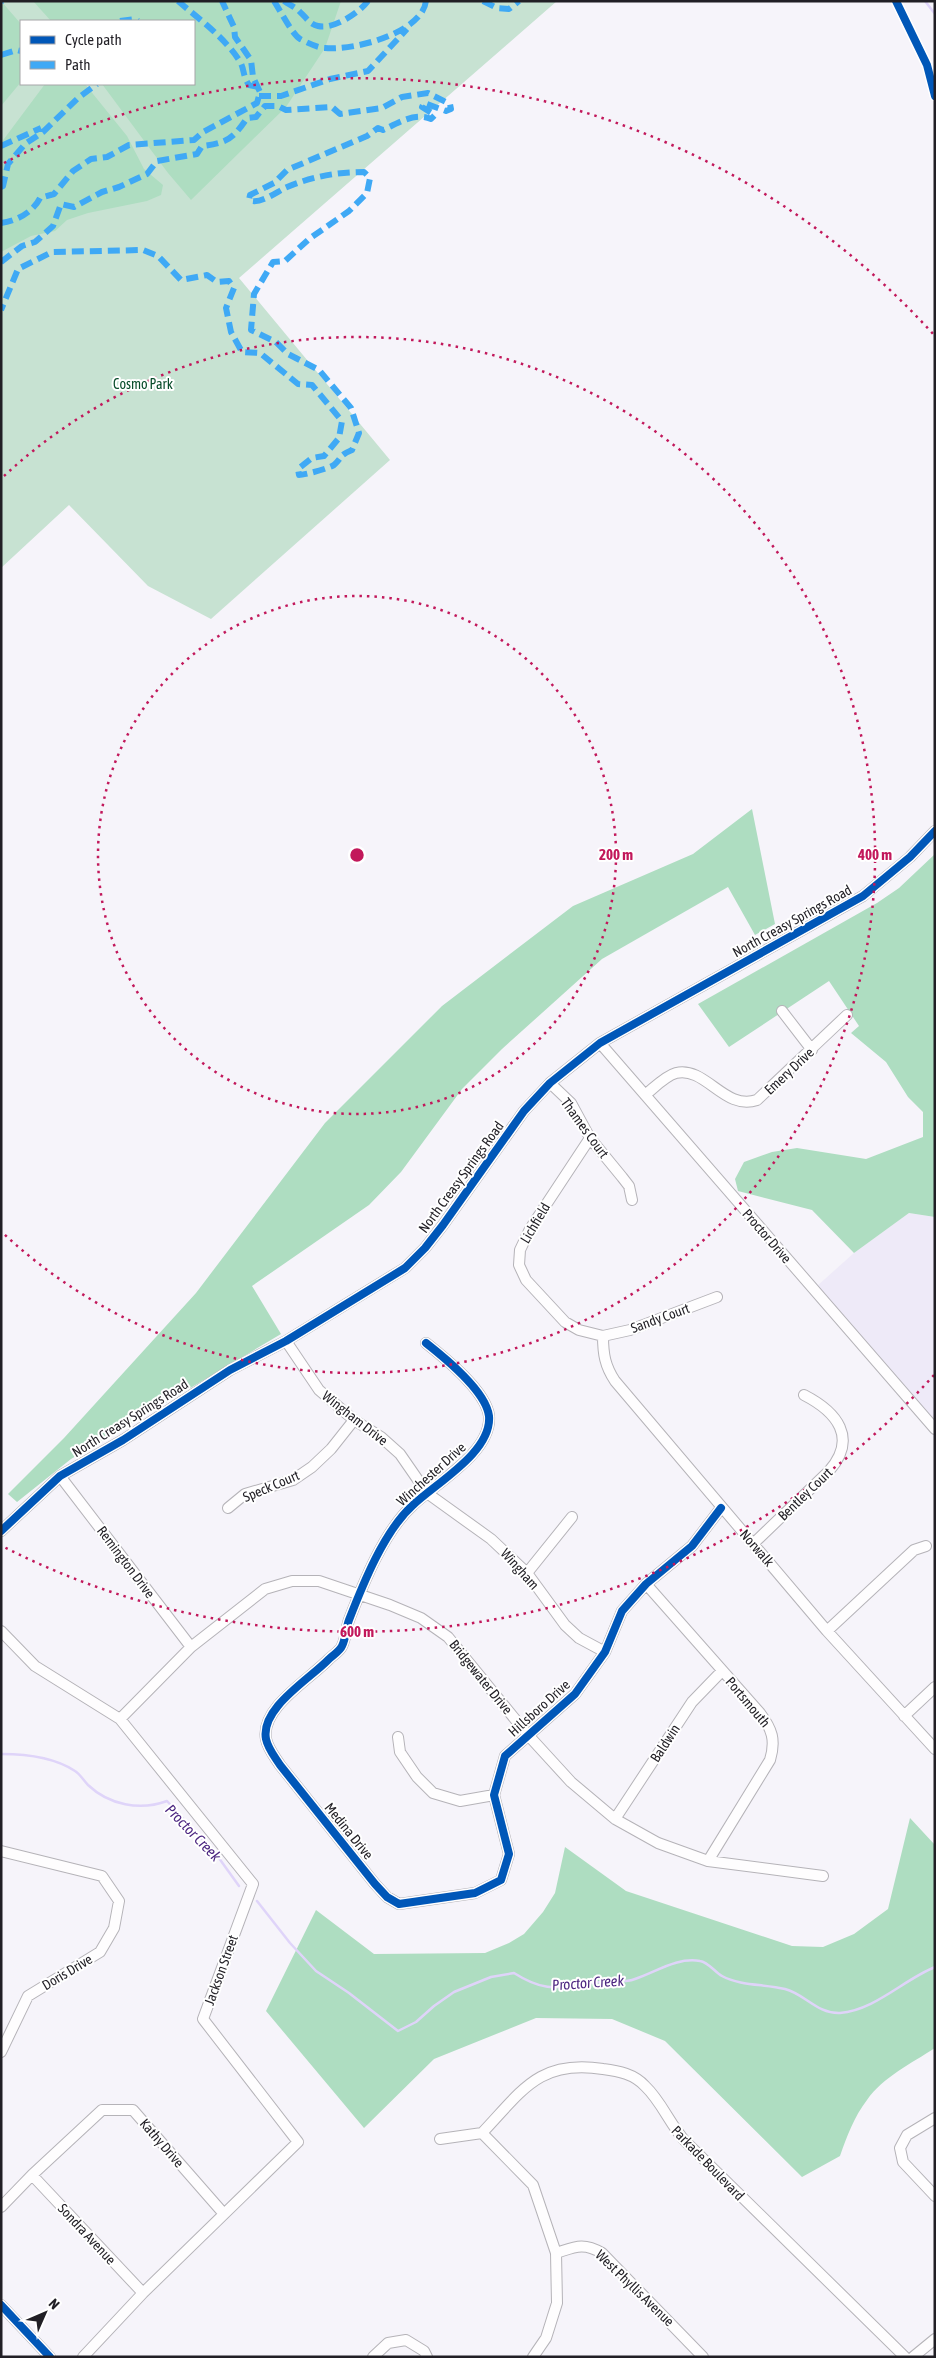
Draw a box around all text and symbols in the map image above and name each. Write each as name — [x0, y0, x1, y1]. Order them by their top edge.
legend — [20, 20, 195, 85]
text: Cycle path — [65, 31, 122, 48]
text: Path — [65, 56, 91, 73]
park label: Cosmo Park — [113, 376, 173, 392]
centre of rings — [348, 846, 366, 864]
text: 200 m — [599, 846, 633, 863]
text: 400 m — [857, 846, 892, 863]
street label: North Creasy Springs Road — [730, 882, 854, 960]
street label: Emery Drive — [761, 1044, 817, 1098]
street label: Thames Court — [558, 1095, 612, 1161]
street label: North Creasy Springs Road — [415, 1118, 507, 1236]
street label: Lichfield — [517, 1200, 553, 1246]
street label: Proctor Drive — [739, 1206, 795, 1266]
street label: Sandy Court — [629, 1300, 691, 1336]
street label: North Creasy Springs Road — [69, 1376, 191, 1460]
street label: Wingham Drive — [319, 1387, 391, 1449]
street label: Winchester Drive — [393, 1439, 469, 1509]
street label: Bentley Court — [775, 1464, 835, 1524]
street label: Speck Court — [240, 1467, 302, 1505]
street label: Remington Drive — [94, 1523, 158, 1601]
street label: Norwalk — [737, 1526, 777, 1570]
street label: Wingham — [497, 1545, 543, 1593]
text: 600 m — [340, 1623, 374, 1640]
street label: Bridgewater Drive — [446, 1637, 516, 1717]
street label: Portsmouth — [722, 1674, 774, 1730]
street label: Hillsboro Drive — [505, 1676, 573, 1740]
street label: Baldwin — [647, 1721, 683, 1765]
street label: Medina Drive — [321, 1800, 377, 1862]
water label: Proctor Creek — [162, 1801, 225, 1865]
street label: Jackson Street — [201, 1933, 241, 2007]
street label: Doris Drive — [39, 1951, 95, 1993]
water label: Proctor Creek — [551, 1971, 625, 1994]
street label: Kathy Drive — [137, 2116, 187, 2170]
street label: Parkade Boulevard — [668, 2122, 748, 2204]
street label: Sondra Avenue — [55, 2200, 119, 2268]
street label: West Phyllis Avenue — [593, 2247, 677, 2329]
north arrow — [20, 2288, 70, 2338]
text: N — [46, 2295, 63, 2312]

